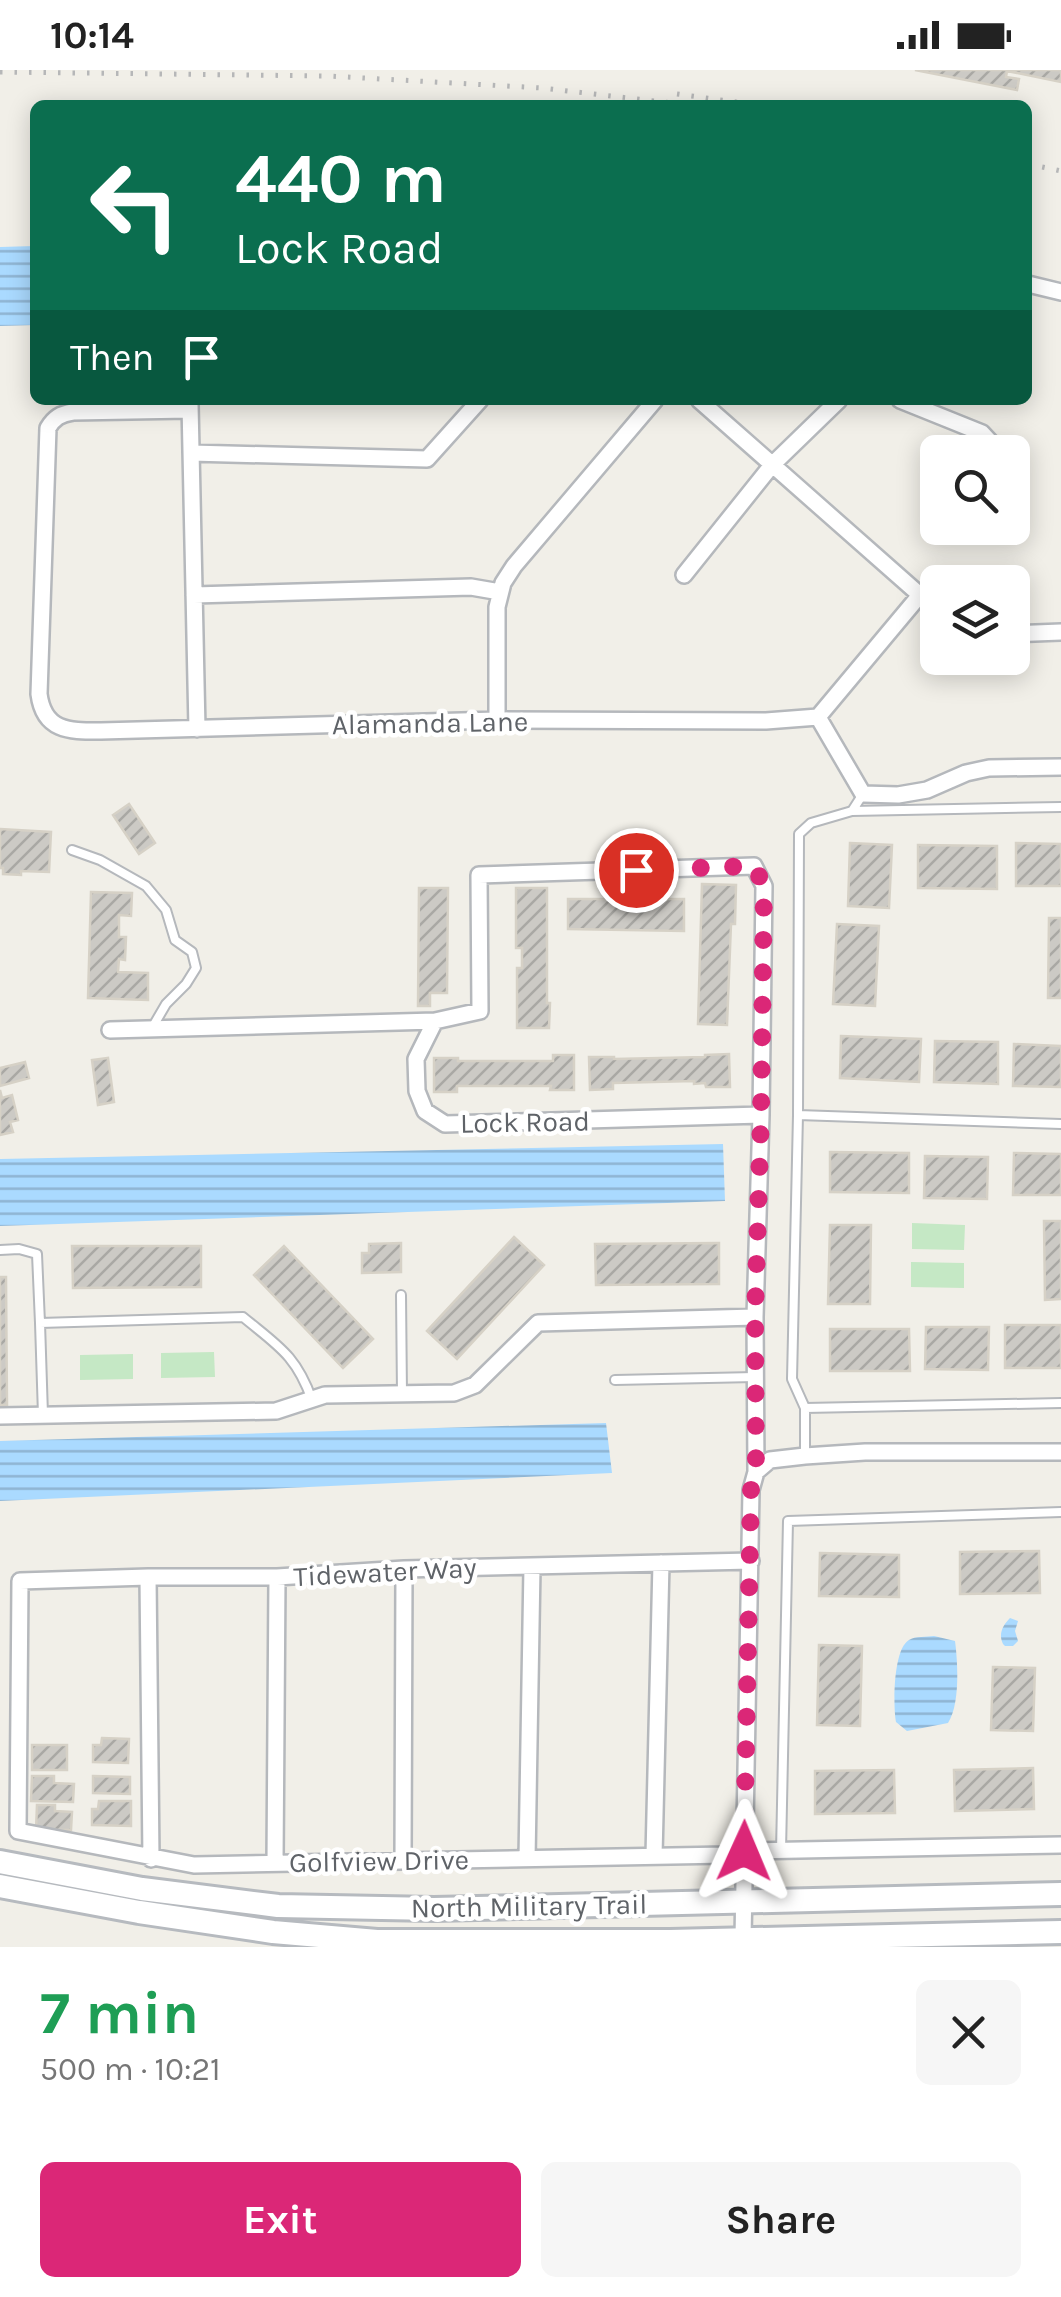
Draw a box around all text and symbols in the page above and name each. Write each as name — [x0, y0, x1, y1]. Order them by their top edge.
text: 10:14 — [50, 13, 134, 58]
text: 440 m — [235, 138, 447, 220]
icon: left — [70, 140, 200, 270]
text: Lock Road — [235, 222, 444, 274]
icon: arrive — [174, 330, 229, 385]
text: Then — [70, 335, 154, 380]
map controls — [920, 435, 1030, 675]
button: search — [920, 435, 1030, 545]
button: layers — [920, 565, 1030, 675]
street label: Alamanda Lane — [332, 705, 528, 741]
pin — [594, 828, 679, 913]
icon: arrive — [609, 843, 664, 898]
street label: Lock Road — [460, 1104, 590, 1140]
street label: Tidewater Way — [293, 1551, 477, 1593]
position arrow — [692, 1799, 796, 1903]
street label: Golfview Drive — [289, 1843, 469, 1879]
street label: North Military Trail — [411, 1887, 647, 1925]
text: 7 min — [40, 1978, 199, 2048]
button: close — [916, 1980, 1021, 2085]
text: 500 m · 10:21 — [40, 2051, 221, 2088]
button: Exit — [40, 2162, 521, 2277]
button: Share — [541, 2162, 1021, 2277]

